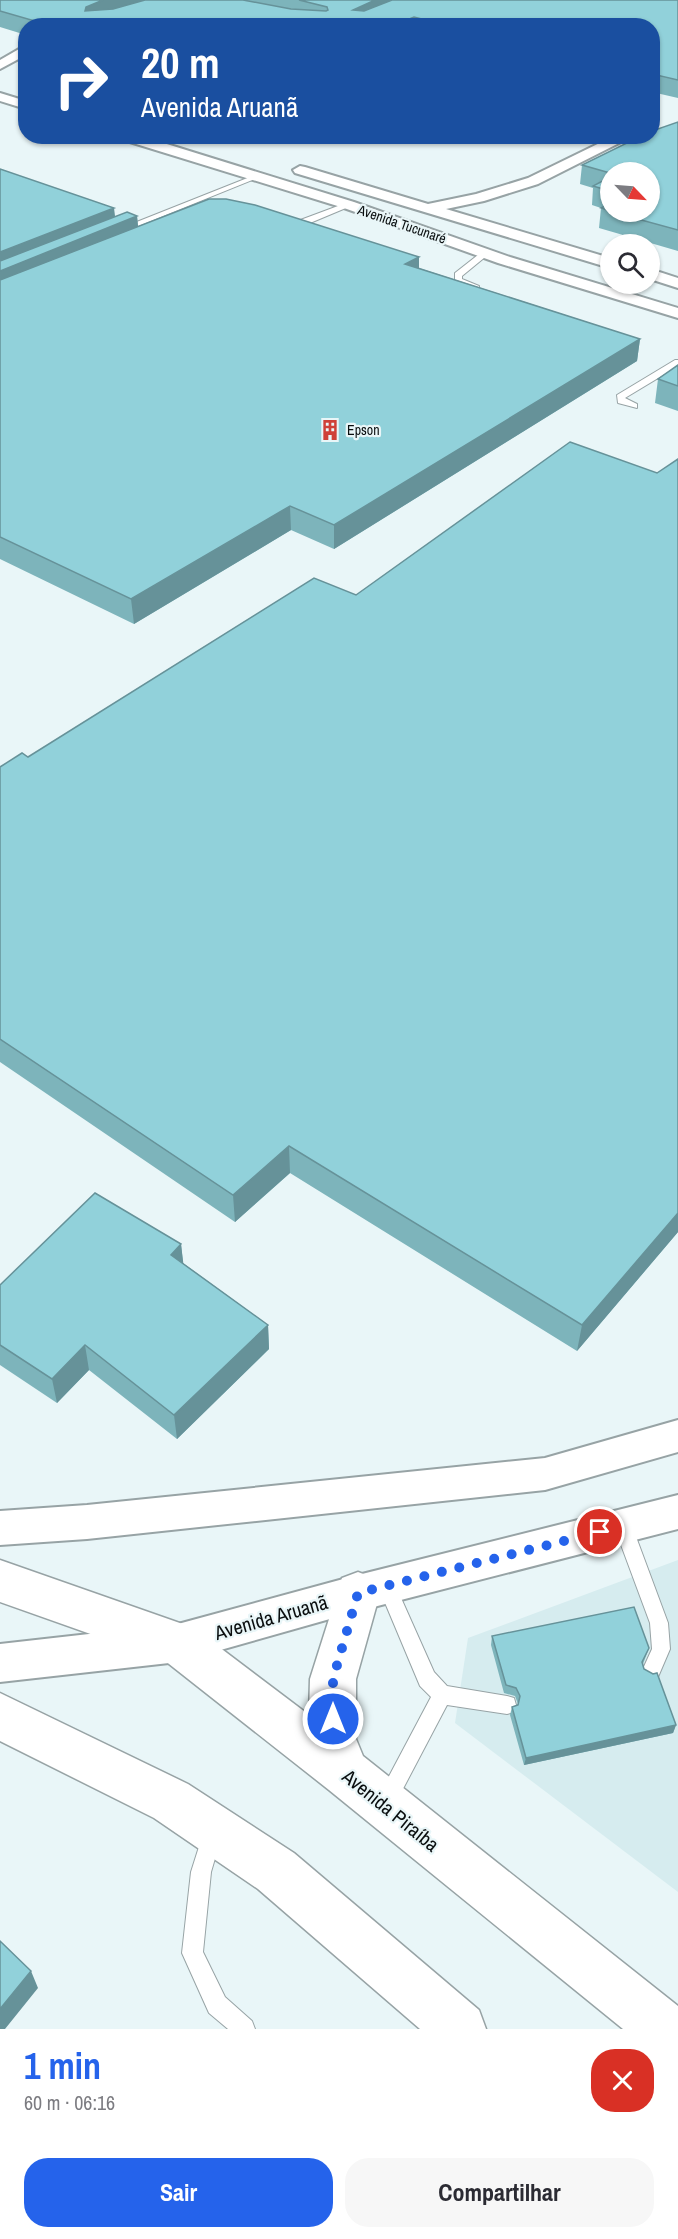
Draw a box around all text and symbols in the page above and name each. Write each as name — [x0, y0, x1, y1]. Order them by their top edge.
text: 20 m — [141, 35, 220, 91]
icon: right — [42, 42, 120, 120]
text: Avenida Aruanã — [141, 89, 298, 125]
north arrow — [600, 162, 660, 222]
map controls — [600, 162, 660, 294]
street label: Avenida Tucunaré — [354, 200, 449, 248]
button: search — [600, 234, 660, 294]
building icon: Epson — [318, 418, 342, 442]
place label: Epson — [347, 421, 380, 439]
pin — [574, 1506, 625, 1557]
icon: arrive — [583, 1515, 616, 1548]
street label: Avenida Aruanã — [210, 1588, 331, 1646]
position arrow — [301, 1687, 365, 1751]
street label: Avenida Piraíba — [336, 1762, 445, 1857]
text: 1 min — [24, 2042, 101, 2090]
button: close — [591, 2049, 654, 2112]
text: 60 m · 06:16 — [24, 2089, 115, 2116]
button: Sair — [24, 2158, 333, 2227]
button: Compartilhar — [345, 2158, 654, 2227]

